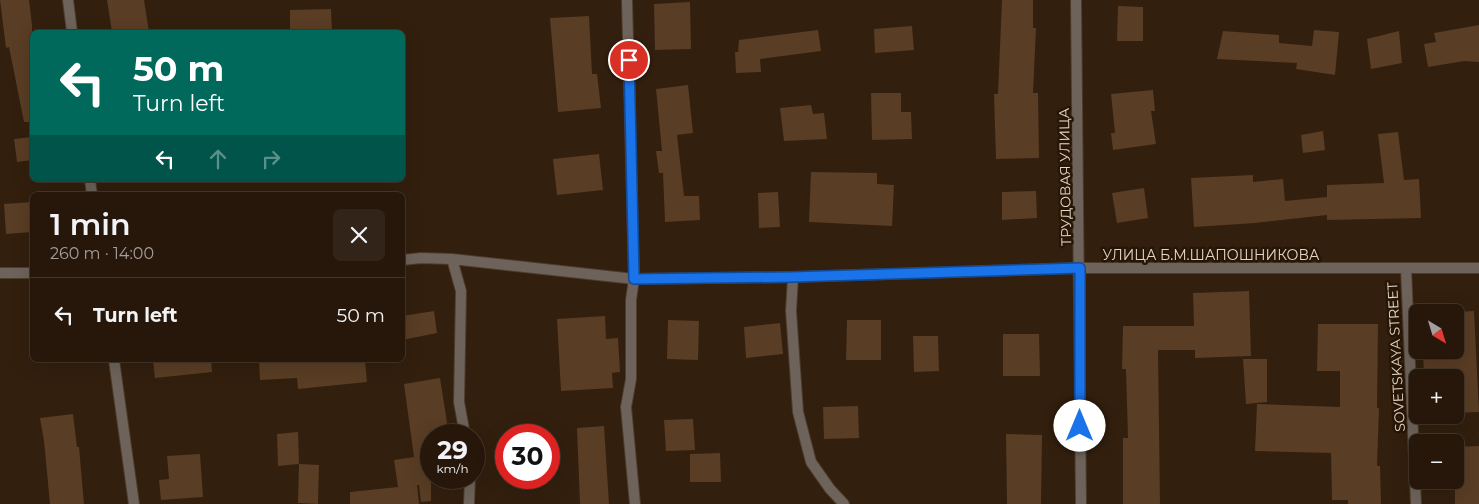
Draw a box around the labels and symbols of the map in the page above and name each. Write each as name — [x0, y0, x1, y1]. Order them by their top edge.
pin — [608, 39, 650, 81]
street label: ТРУДОВАЯ УЛИЦА — [1055, 107, 1075, 246]
street label: УЛИЦА Б.М.ШАПОШНИКОВА — [1103, 246, 1320, 264]
street label: SOVETSKAYA STREET — [1383, 282, 1409, 432]
north arrow — [1409, 304, 1464, 359]
position arrow — [1053, 399, 1105, 451]
speed limit sign: 30 — [495, 424, 560, 489]

